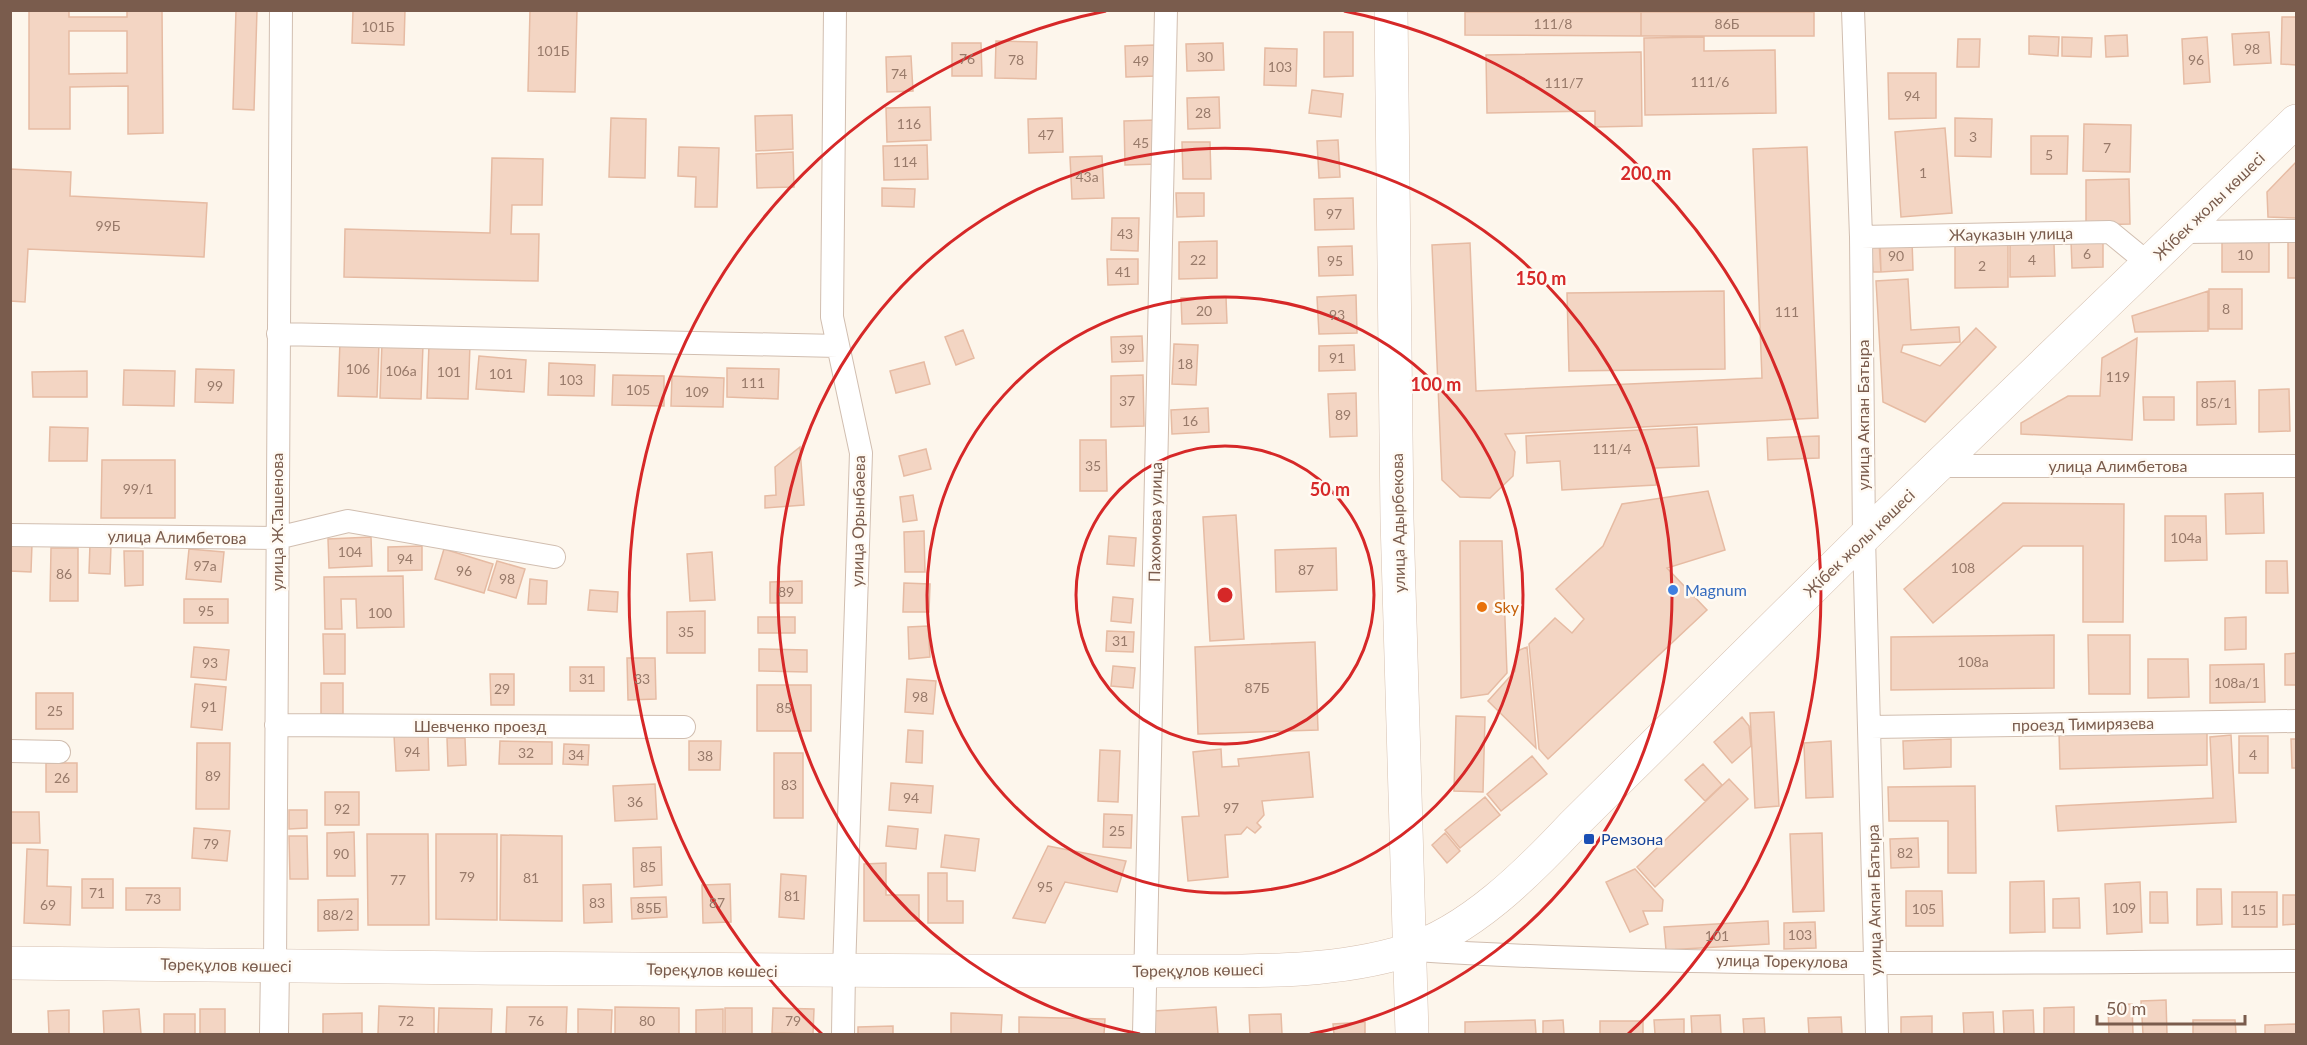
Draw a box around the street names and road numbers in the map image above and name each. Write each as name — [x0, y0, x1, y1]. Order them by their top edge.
street label: Жібек жолы көшесі — [2149, 148, 2268, 263]
street label: Жауказын улица — [1949, 223, 2073, 244]
street label: улица Акпан Батыра — [1853, 339, 1872, 491]
street label: улица Ж.Ташенова — [267, 453, 286, 591]
street label: улица Адырбекова — [1387, 453, 1408, 593]
street label: улица Орынбаева — [847, 455, 868, 587]
street label: улица Алимбетова — [2048, 456, 2188, 475]
street label: Пахомова улица — [1144, 462, 1165, 582]
street label: Жібек жолы көшесі — [1799, 485, 1918, 600]
street label: улица Алимбетова — [107, 526, 247, 547]
street label: проезд Тимирязева — [2012, 713, 2154, 734]
street label: Шевченко проезд — [414, 716, 546, 735]
street label: улица Акпан Батыра — [1863, 824, 1884, 976]
street label: улица Торекулова — [1716, 950, 1848, 971]
street label: Төреқұлов көшесі — [160, 954, 292, 975]
street label: Төреқұлов көшесі — [646, 959, 778, 980]
street label: Төреқұлов көшесі — [1132, 959, 1264, 980]

